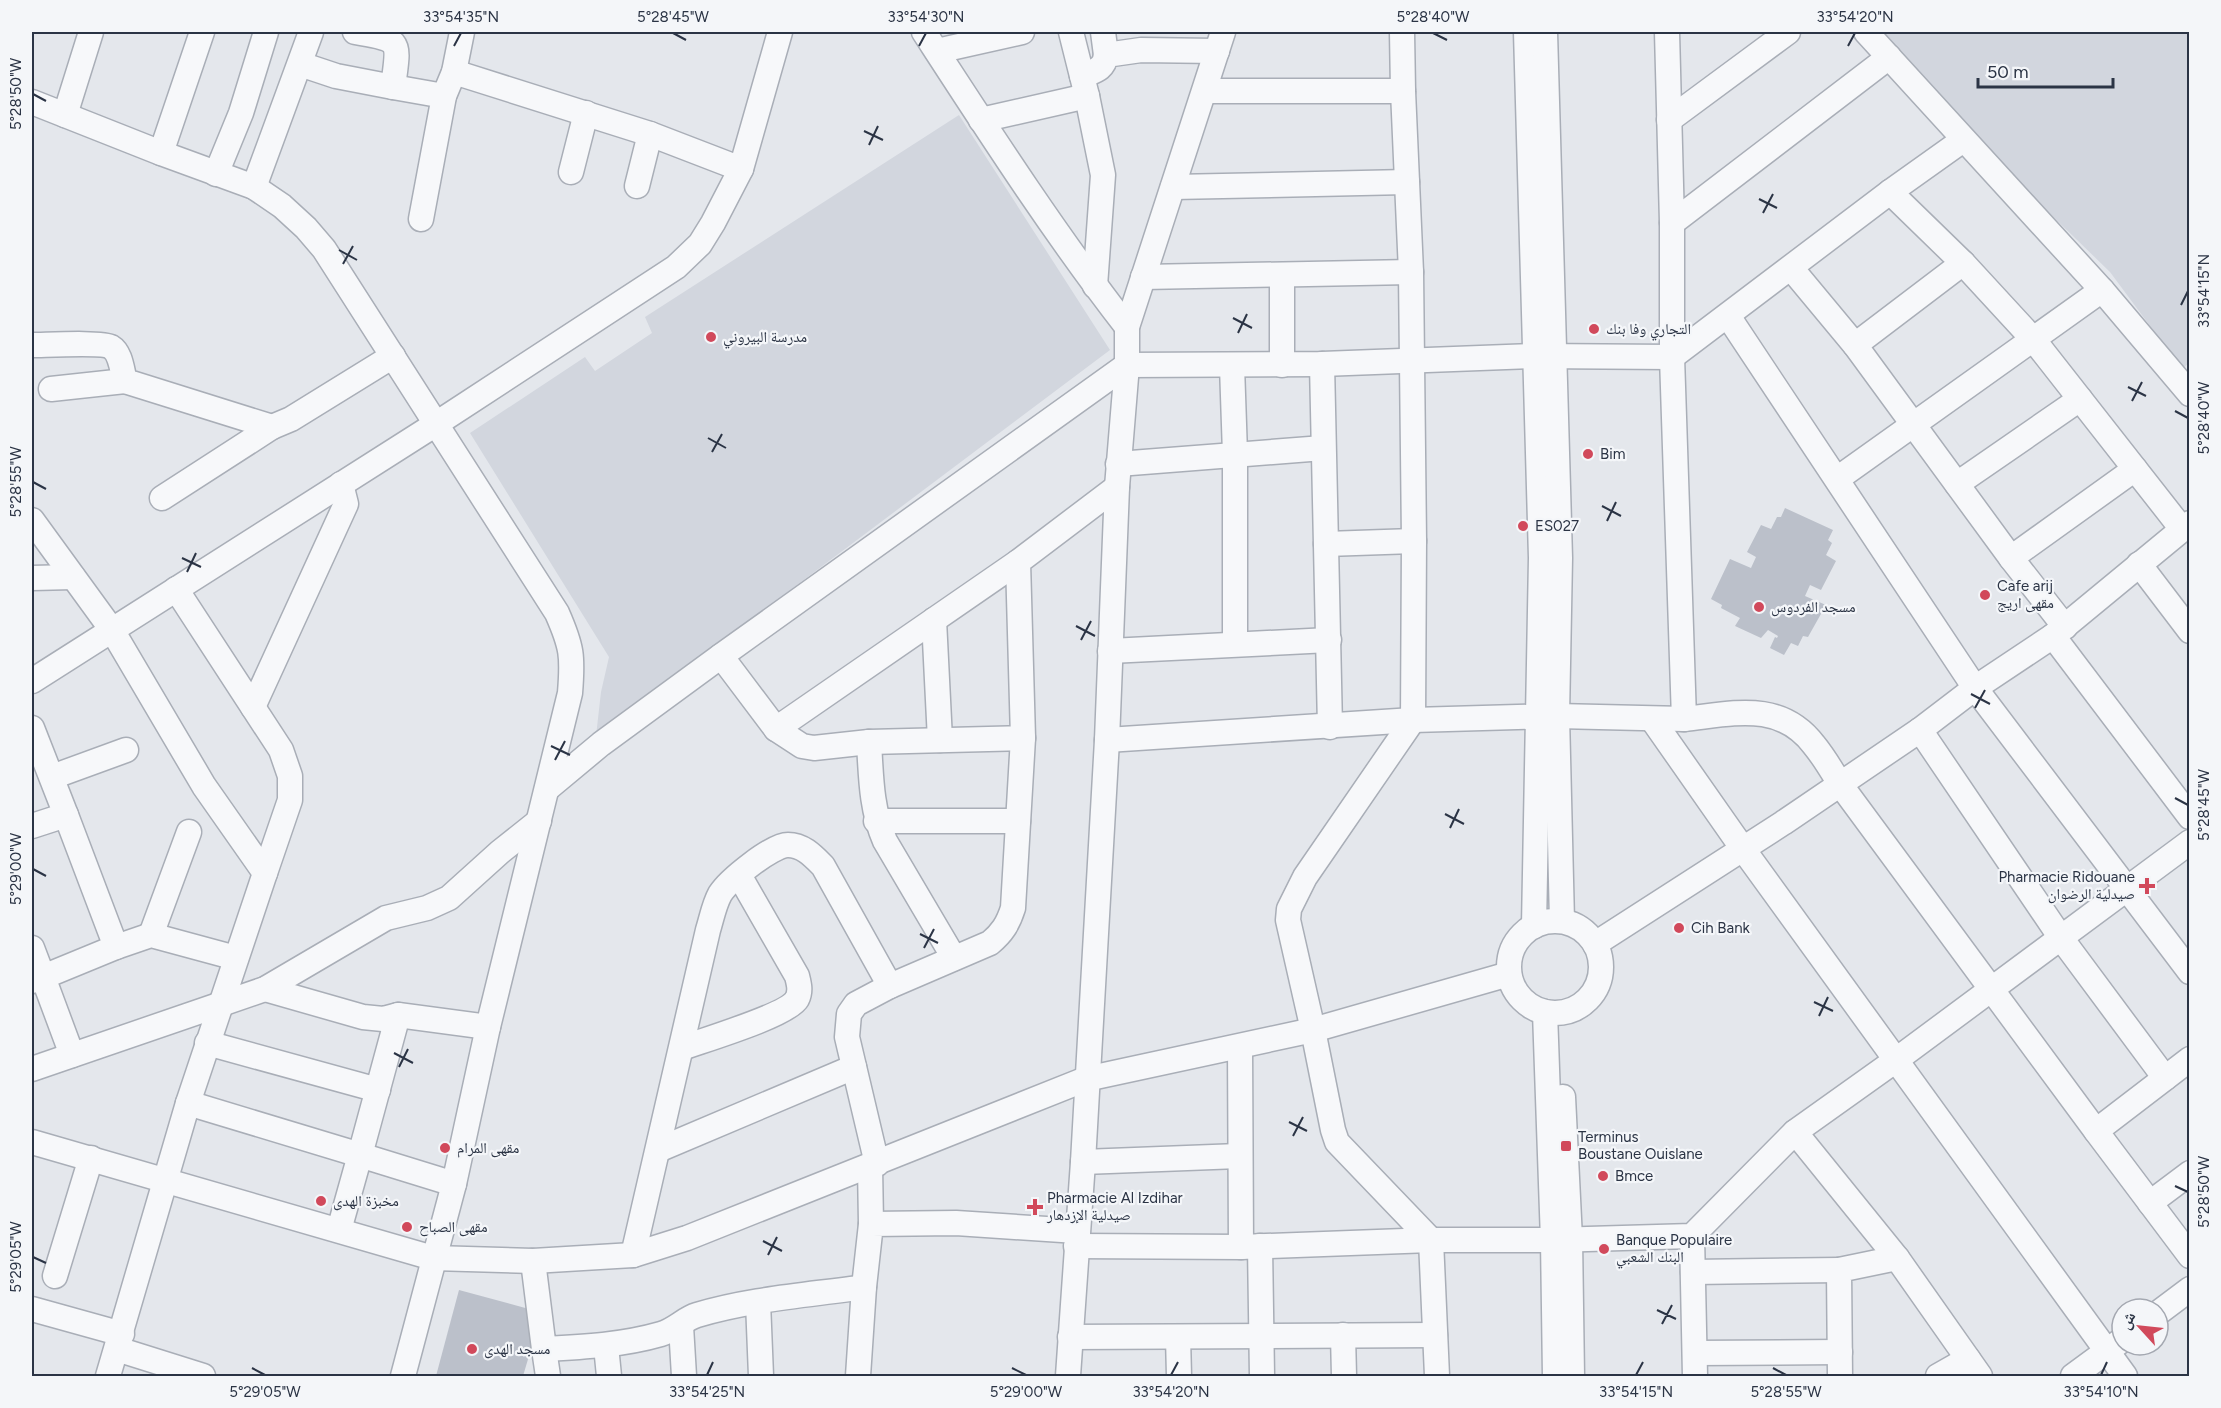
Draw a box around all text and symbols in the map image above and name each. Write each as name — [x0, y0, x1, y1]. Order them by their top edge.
text: 33°54'35"N — [423, 8, 499, 26]
text: 5°28'45"W — [637, 8, 710, 26]
text: 33°54'30"N — [888, 8, 964, 26]
text: 5°28'40"W — [1397, 8, 1470, 26]
text: 33°54'20"N — [1816, 8, 1894, 26]
scale bar — [1978, 51, 2113, 89]
text: 5°28'50"W — [7, 57, 25, 130]
text: 50 m — [1987, 61, 2029, 83]
text: 33°54'15"N — [2195, 254, 2213, 328]
place label: التجاري وفا بنك — [1606, 320, 1691, 341]
marker: التجاري وفا بنك — [1587, 322, 1601, 336]
place label: مدرسة البيروني — [723, 328, 807, 349]
marker: مدرسة البيروني — [704, 330, 718, 344]
text: 5°28'40"W — [2195, 381, 2213, 454]
place label: Bim — [1600, 445, 1625, 463]
text: 5°28'55"W — [7, 446, 25, 518]
marker: Bim — [1581, 447, 1595, 461]
place label: ES027 — [1535, 517, 1579, 535]
marker: ES027 — [1516, 519, 1530, 533]
place label: Cafe arij مقهى اريج — [1997, 577, 2054, 613]
marker: Cafe arij مقهى اريج — [1978, 588, 1992, 602]
place label: مسجد الفردوس — [1771, 598, 1856, 617]
marker: مسجد الفردوس — [1752, 600, 1766, 614]
text: 5°28'45"W — [2195, 768, 2213, 841]
text: 5°29'00"W — [7, 832, 25, 905]
place label: Pharmacie Ridouane صيدلية الرضوان — [1998, 868, 2135, 904]
marker: Pharmacie Ridouane صيدلية الرضوان — [2140, 879, 2154, 893]
place label: Cih Bank — [1691, 919, 1751, 937]
marker: Cih Bank — [1672, 921, 1686, 935]
place label: Terminus Boustane Ouislane — [1578, 1128, 1703, 1163]
place label: مقهى المرام — [457, 1139, 519, 1158]
marker: Terminus Boustane Ouislane — [1559, 1139, 1573, 1153]
marker: مقهى المرام — [438, 1141, 452, 1155]
text: 5°28'50"W — [2195, 1155, 2213, 1228]
place label: Bmce — [1615, 1167, 1653, 1185]
marker: Bmce — [1596, 1169, 1610, 1183]
place label: Pharmacie Al Izdihar صيدلية الإزدهار — [1046, 1189, 1183, 1224]
place label: مخبزة الهدى — [333, 1192, 399, 1211]
marker: مخبزة الهدى — [314, 1194, 328, 1208]
marker: Pharmacie Al Izdihar صيدلية الإزدهار — [1028, 1200, 1042, 1214]
place label: مقهى الصباح — [419, 1218, 488, 1237]
marker: مقهى الصباح — [400, 1220, 414, 1234]
text: 5°29'05"W — [7, 1221, 25, 1293]
place label: Banque Populaire البنك الشعبي — [1616, 1231, 1732, 1269]
marker: Banque Populaire البنك الشعبي — [1597, 1242, 1611, 1256]
north arrow — [2110, 1297, 2170, 1357]
text: ش — [2115, 1309, 2139, 1332]
place label: مسجد الهدى — [484, 1340, 551, 1359]
marker: مسجد الهدى — [465, 1342, 479, 1356]
text: 5°29'05"W — [229, 1383, 301, 1401]
text: 33°54'25"N — [669, 1383, 745, 1401]
text: 5°29'00"W — [990, 1383, 1063, 1401]
text: 33°54'20"N — [1132, 1383, 1210, 1401]
text: 33°54'15"N — [1599, 1383, 1673, 1401]
text: 5°28'55"W — [1750, 1383, 1822, 1401]
text: 33°54'10"N — [2063, 1383, 2139, 1401]

